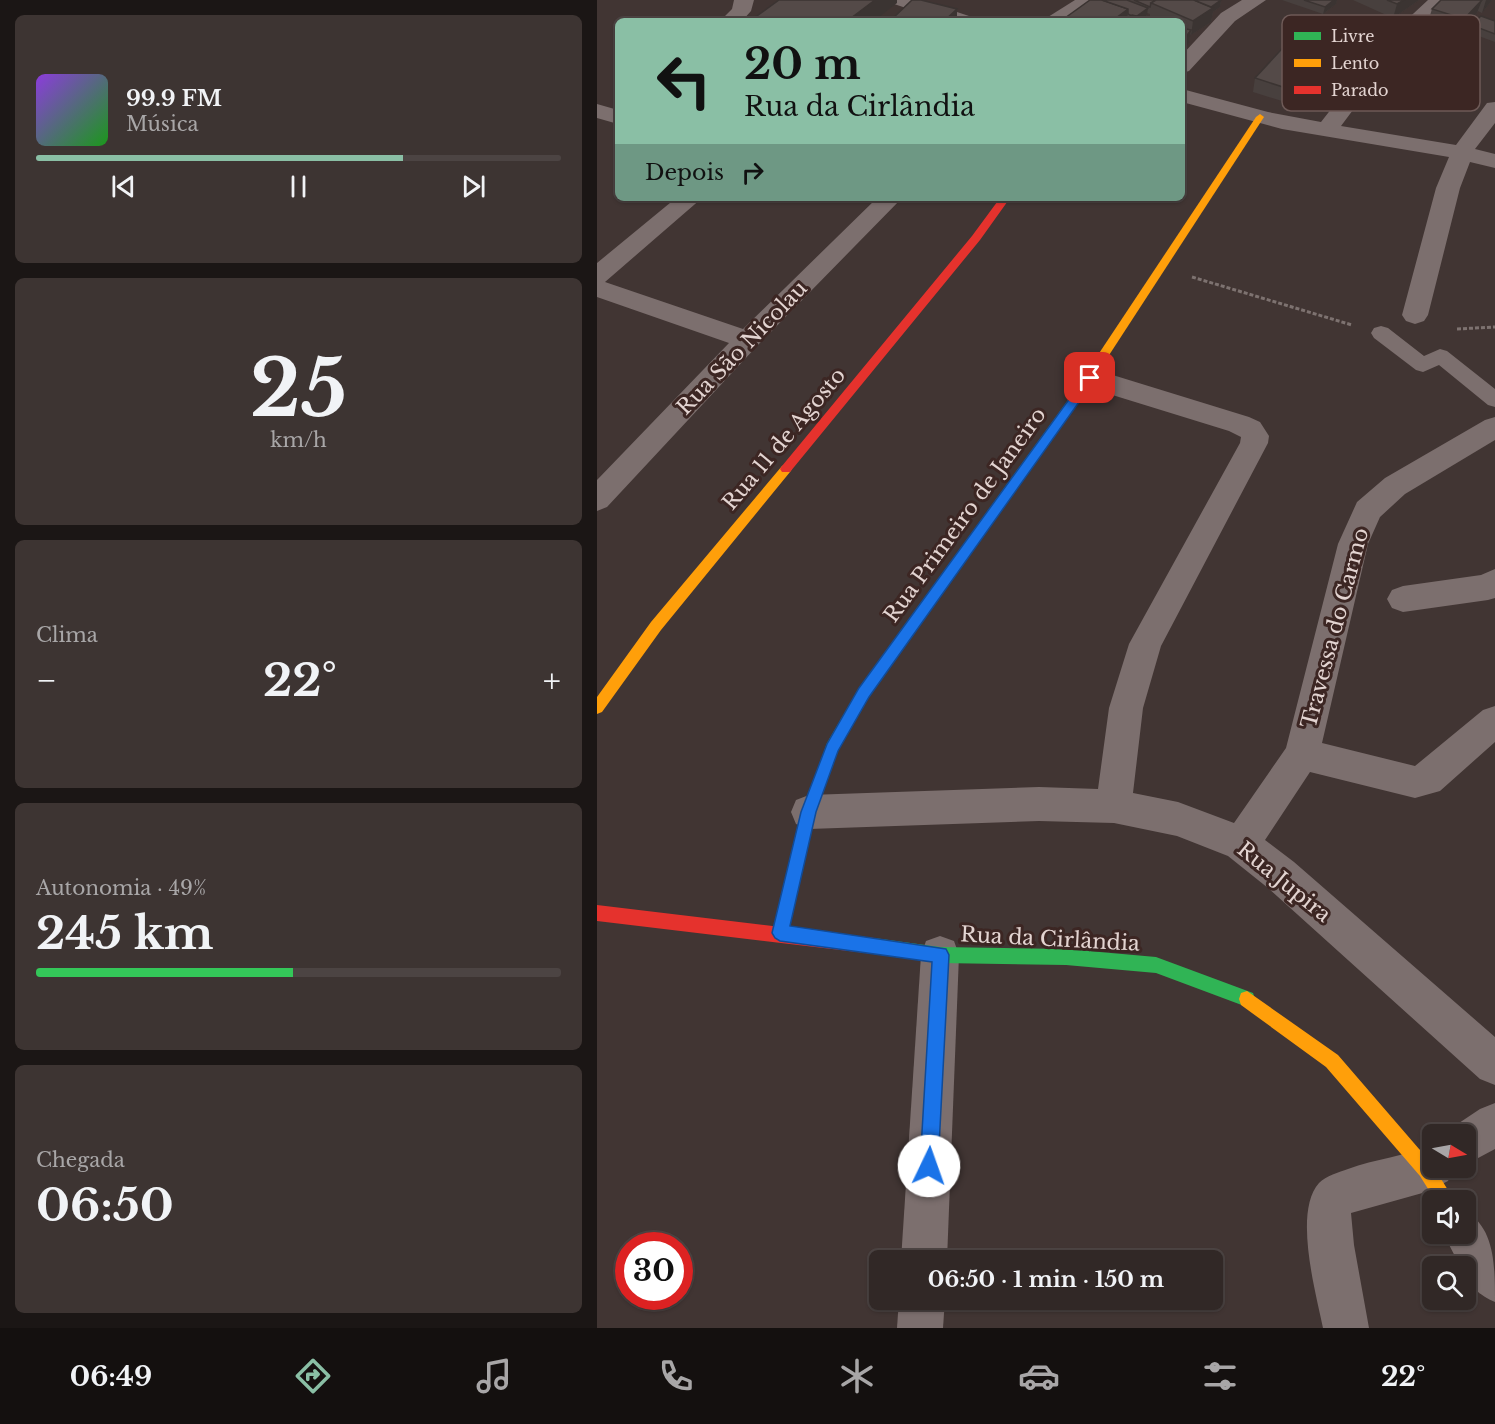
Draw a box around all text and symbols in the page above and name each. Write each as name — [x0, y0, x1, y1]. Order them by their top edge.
legend — [1282, 15, 1480, 111]
text: Livre — [1331, 26, 1374, 46]
text: 20 m — [744, 38, 861, 90]
icon: left — [645, 42, 723, 120]
text: Lento — [1331, 53, 1379, 73]
text: Parado — [1331, 80, 1388, 100]
text: 99.9 FM — [126, 85, 222, 112]
text: Rua da Cirlândia — [744, 90, 975, 123]
text: Música — [126, 112, 199, 136]
icon: right — [736, 156, 769, 189]
text: Depois — [645, 159, 724, 186]
icon: previous — [107, 170, 140, 203]
icon: pause — [282, 170, 315, 203]
icon: next — [457, 170, 490, 203]
street label: Rua São Nicolau — [671, 276, 813, 420]
text: 25 — [250, 340, 347, 437]
pin — [1064, 352, 1115, 403]
icon: arrive — [1073, 361, 1106, 394]
street label: Rua 11 de Agosto — [717, 363, 851, 515]
street label: Rua Primeiro de Janeiro — [878, 402, 1052, 628]
text: km/h — [270, 428, 327, 452]
street label: Travessa do Carmo — [1296, 525, 1374, 731]
text: Clima — [36, 623, 98, 647]
text: 22° — [263, 652, 337, 708]
text: − — [36, 660, 57, 701]
text: + — [543, 660, 561, 701]
street label: Rua Jupira — [1232, 836, 1336, 928]
text: Autonomia · 49% — [36, 876, 206, 900]
text: 245 km — [36, 905, 214, 961]
street label: Rua da Cirlândia — [960, 921, 1141, 957]
north arrow — [1422, 1124, 1476, 1178]
map controls — [1422, 1124, 1476, 1310]
position arrow — [897, 1134, 961, 1198]
text: Chegada — [36, 1148, 125, 1172]
text: 06:50 — [36, 1177, 174, 1233]
button: sound — [1422, 1190, 1476, 1244]
speed limit sign: 30 — [615, 1232, 693, 1310]
button: search — [1422, 1256, 1476, 1310]
text: 06:50 · 1 min · 150 m — [928, 1266, 1164, 1293]
icon: directions — [292, 1355, 334, 1397]
icon: music — [473, 1355, 515, 1397]
icon: phone — [655, 1355, 697, 1397]
icon: climate — [836, 1355, 878, 1397]
icon: car — [1018, 1355, 1060, 1397]
icon: filters — [1199, 1355, 1241, 1397]
text: 06:49 — [70, 1360, 152, 1393]
text: 22° — [1381, 1360, 1425, 1393]

